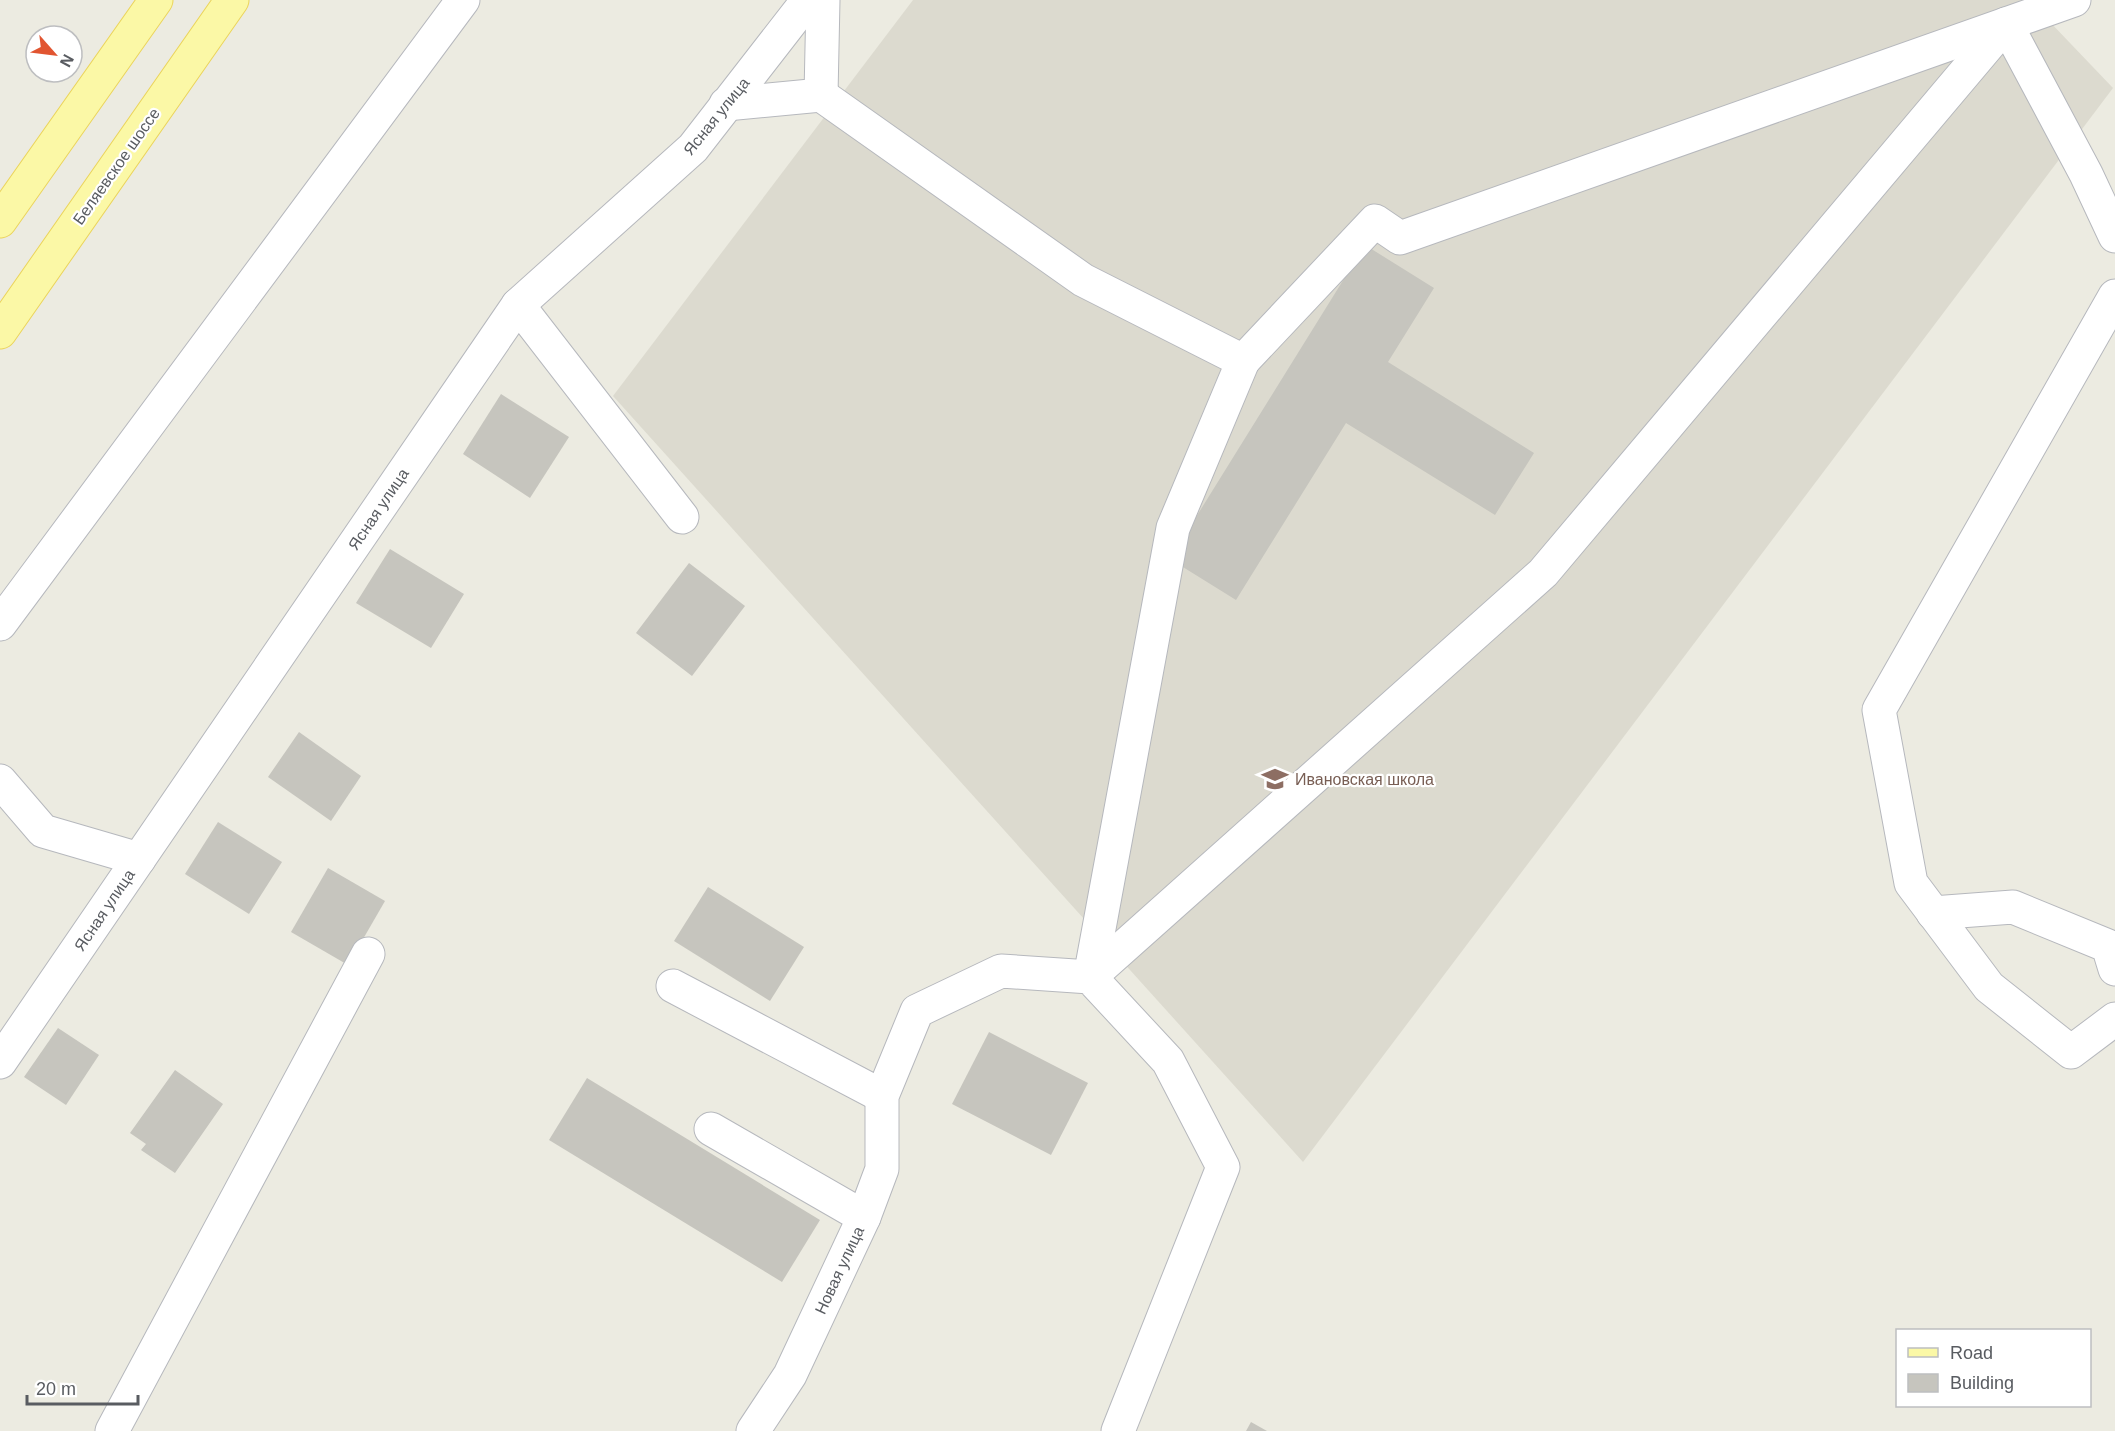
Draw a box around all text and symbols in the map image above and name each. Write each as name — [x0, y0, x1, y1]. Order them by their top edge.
north arrow — [24, 24, 84, 84]
text: N — [57, 52, 77, 70]
street label: Ясная улица — [680, 74, 753, 158]
street label: Беляевское шоссе — [70, 105, 163, 228]
street label: Ясная улица — [345, 465, 412, 553]
school or university icon: Ивановская школа — [1260, 764, 1290, 794]
place label: Ивановская школа — [1295, 771, 1434, 788]
street label: Ясная улица — [71, 866, 138, 954]
street label: Новая улица — [812, 1224, 867, 1317]
legend — [1896, 1329, 2091, 1407]
text: Road — [1950, 1343, 1993, 1363]
scale bar — [27, 1368, 138, 1406]
text: Building — [1950, 1373, 2014, 1393]
text: 20 m — [36, 1379, 76, 1399]

